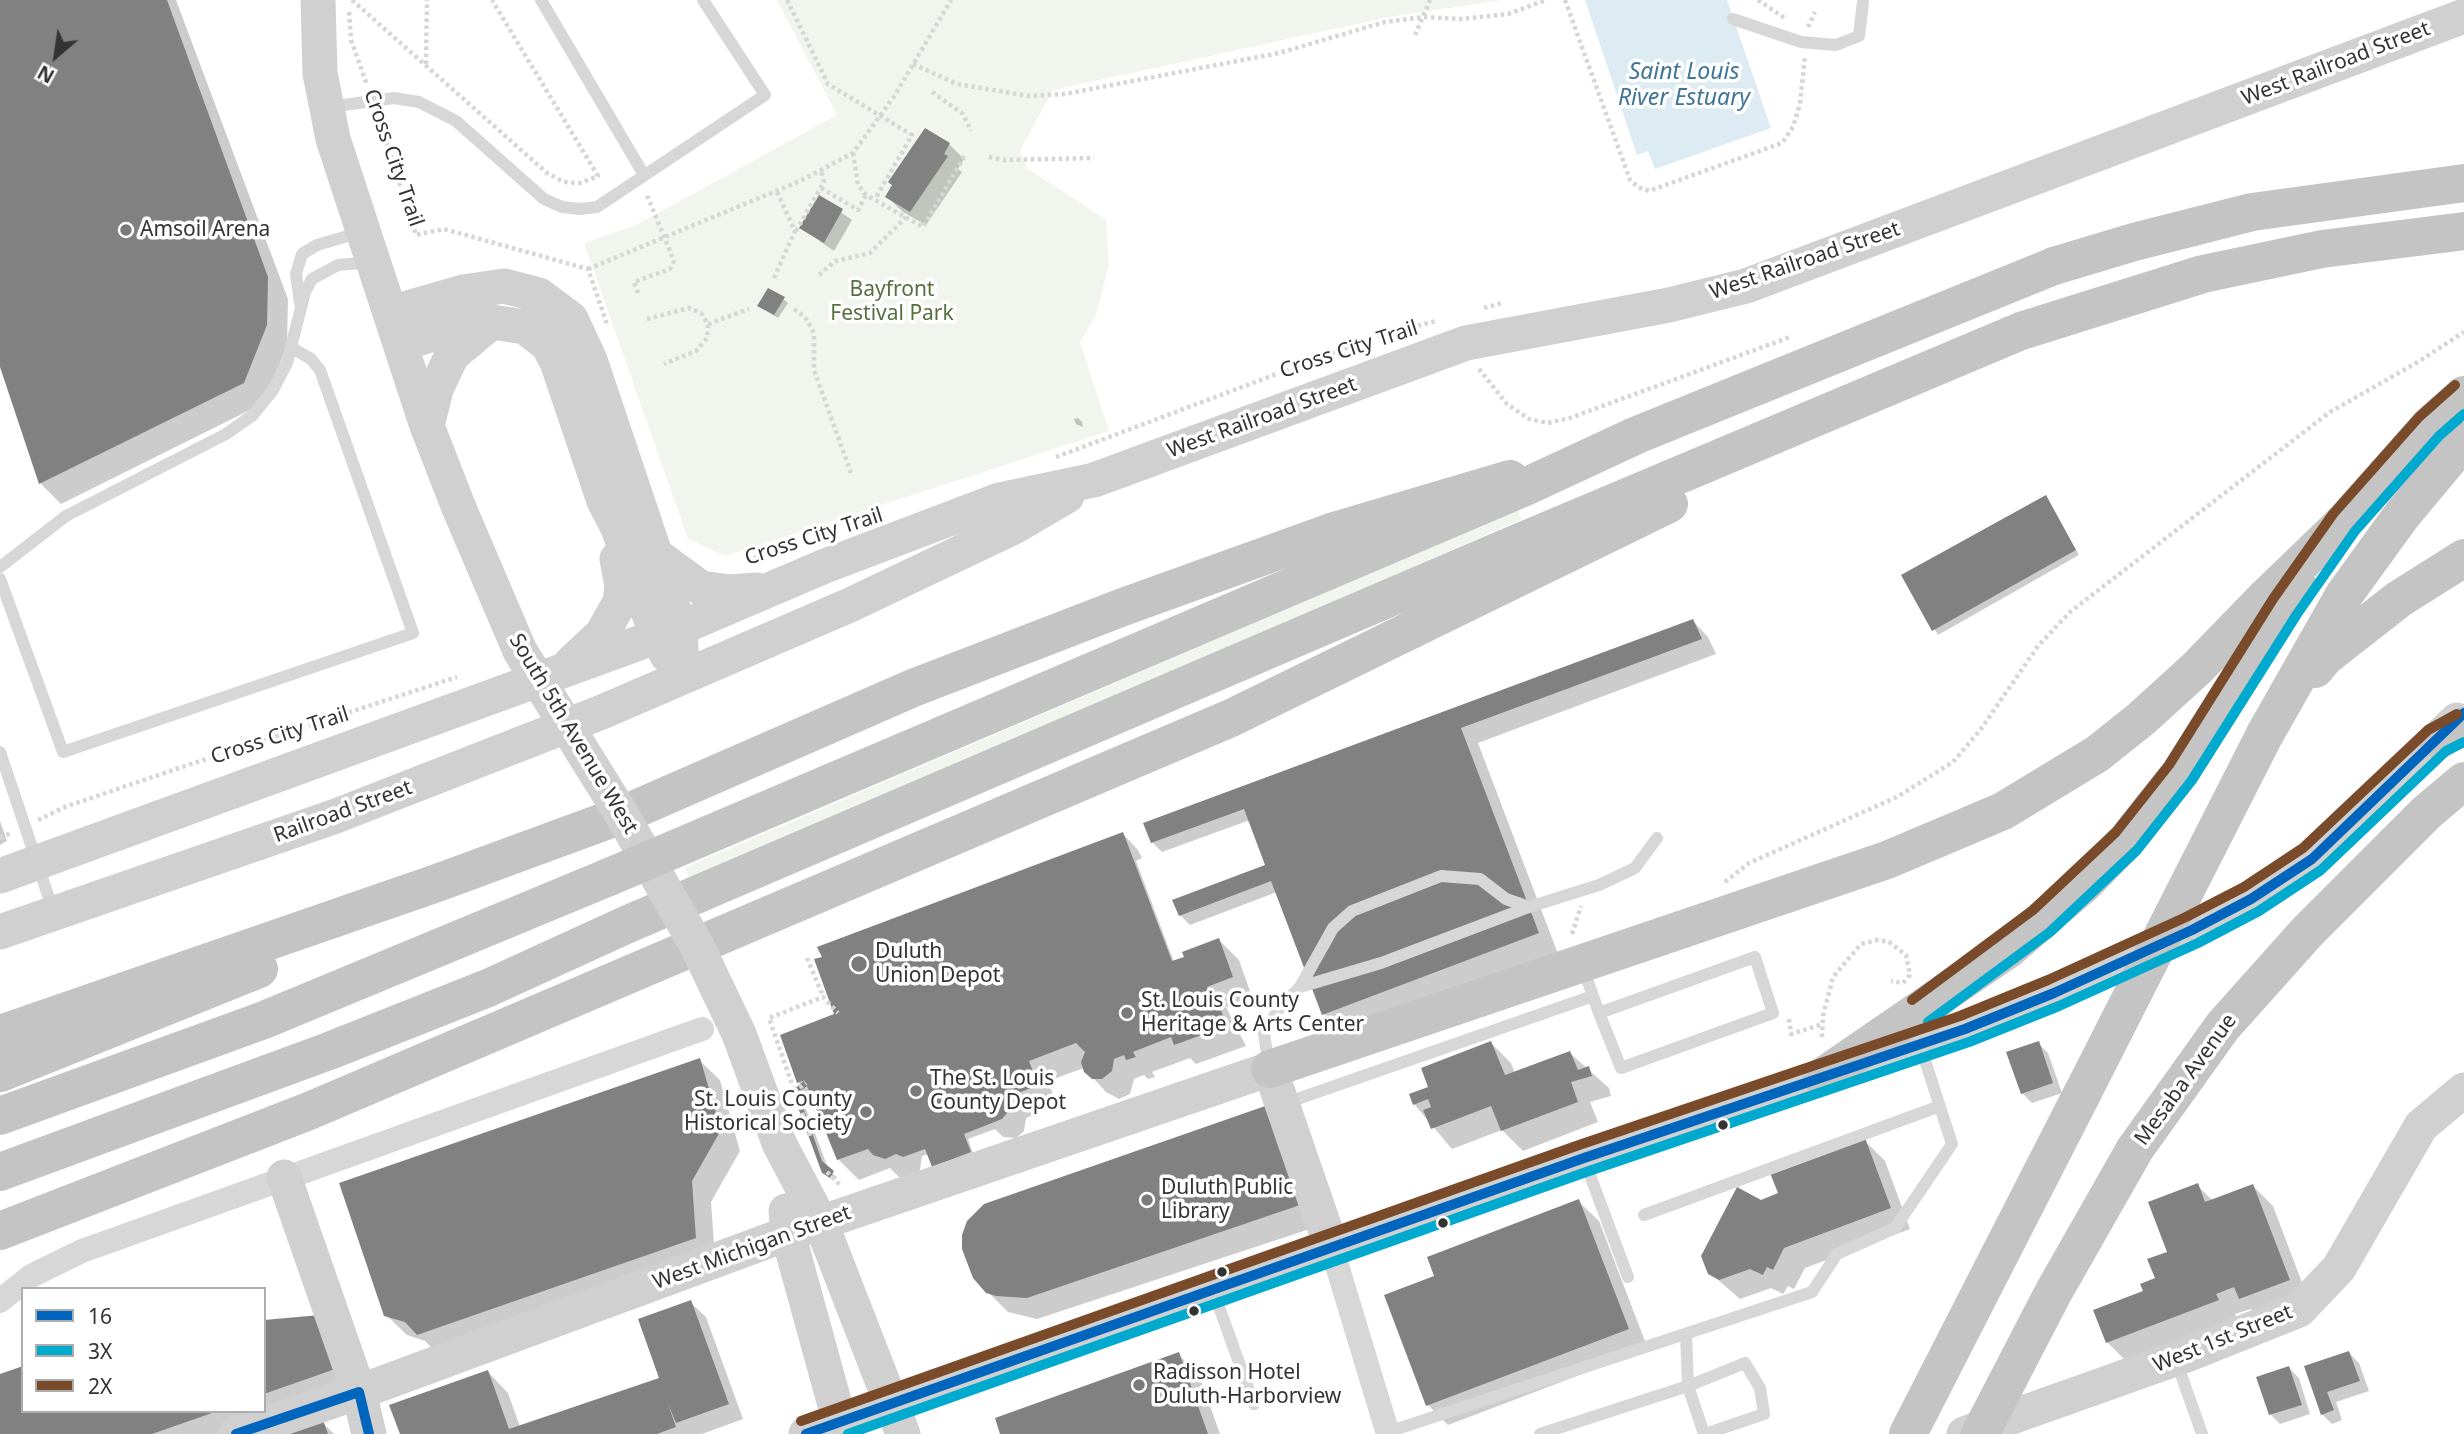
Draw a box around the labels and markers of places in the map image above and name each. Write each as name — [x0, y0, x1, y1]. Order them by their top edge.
place label: Amsoil Arena — [140, 217, 270, 243]
marker: Amsoil Arena — [118, 222, 134, 238]
place label: Duluth Union Depot — [875, 939, 1000, 989]
marker: Duluth Union Depot — [849, 954, 869, 974]
place label: St. Louis County Heritage & Arts Center — [1141, 988, 1364, 1038]
marker: St. Louis County Heritage & Arts Center — [1119, 1005, 1135, 1021]
place label: The St. Louis County Depot — [930, 1066, 1066, 1116]
marker: The St. Louis County Depot — [908, 1083, 924, 1099]
place label: St. Louis County Historical Society — [684, 1087, 852, 1137]
marker: St. Louis County Historical Society — [858, 1104, 874, 1120]
unlabelled marker — [1716, 1118, 1730, 1132]
place label: Duluth Public Library — [1161, 1175, 1293, 1225]
marker: Duluth Public Library — [1139, 1192, 1155, 1208]
unlabelled marker — [1436, 1216, 1450, 1230]
unlabelled marker — [1215, 1265, 1229, 1279]
unlabelled marker — [1187, 1304, 1201, 1318]
place label: Radisson Hotel Duluth-Harborview — [1153, 1360, 1341, 1410]
marker: Radisson Hotel Duluth-Harborview — [1131, 1377, 1147, 1393]

